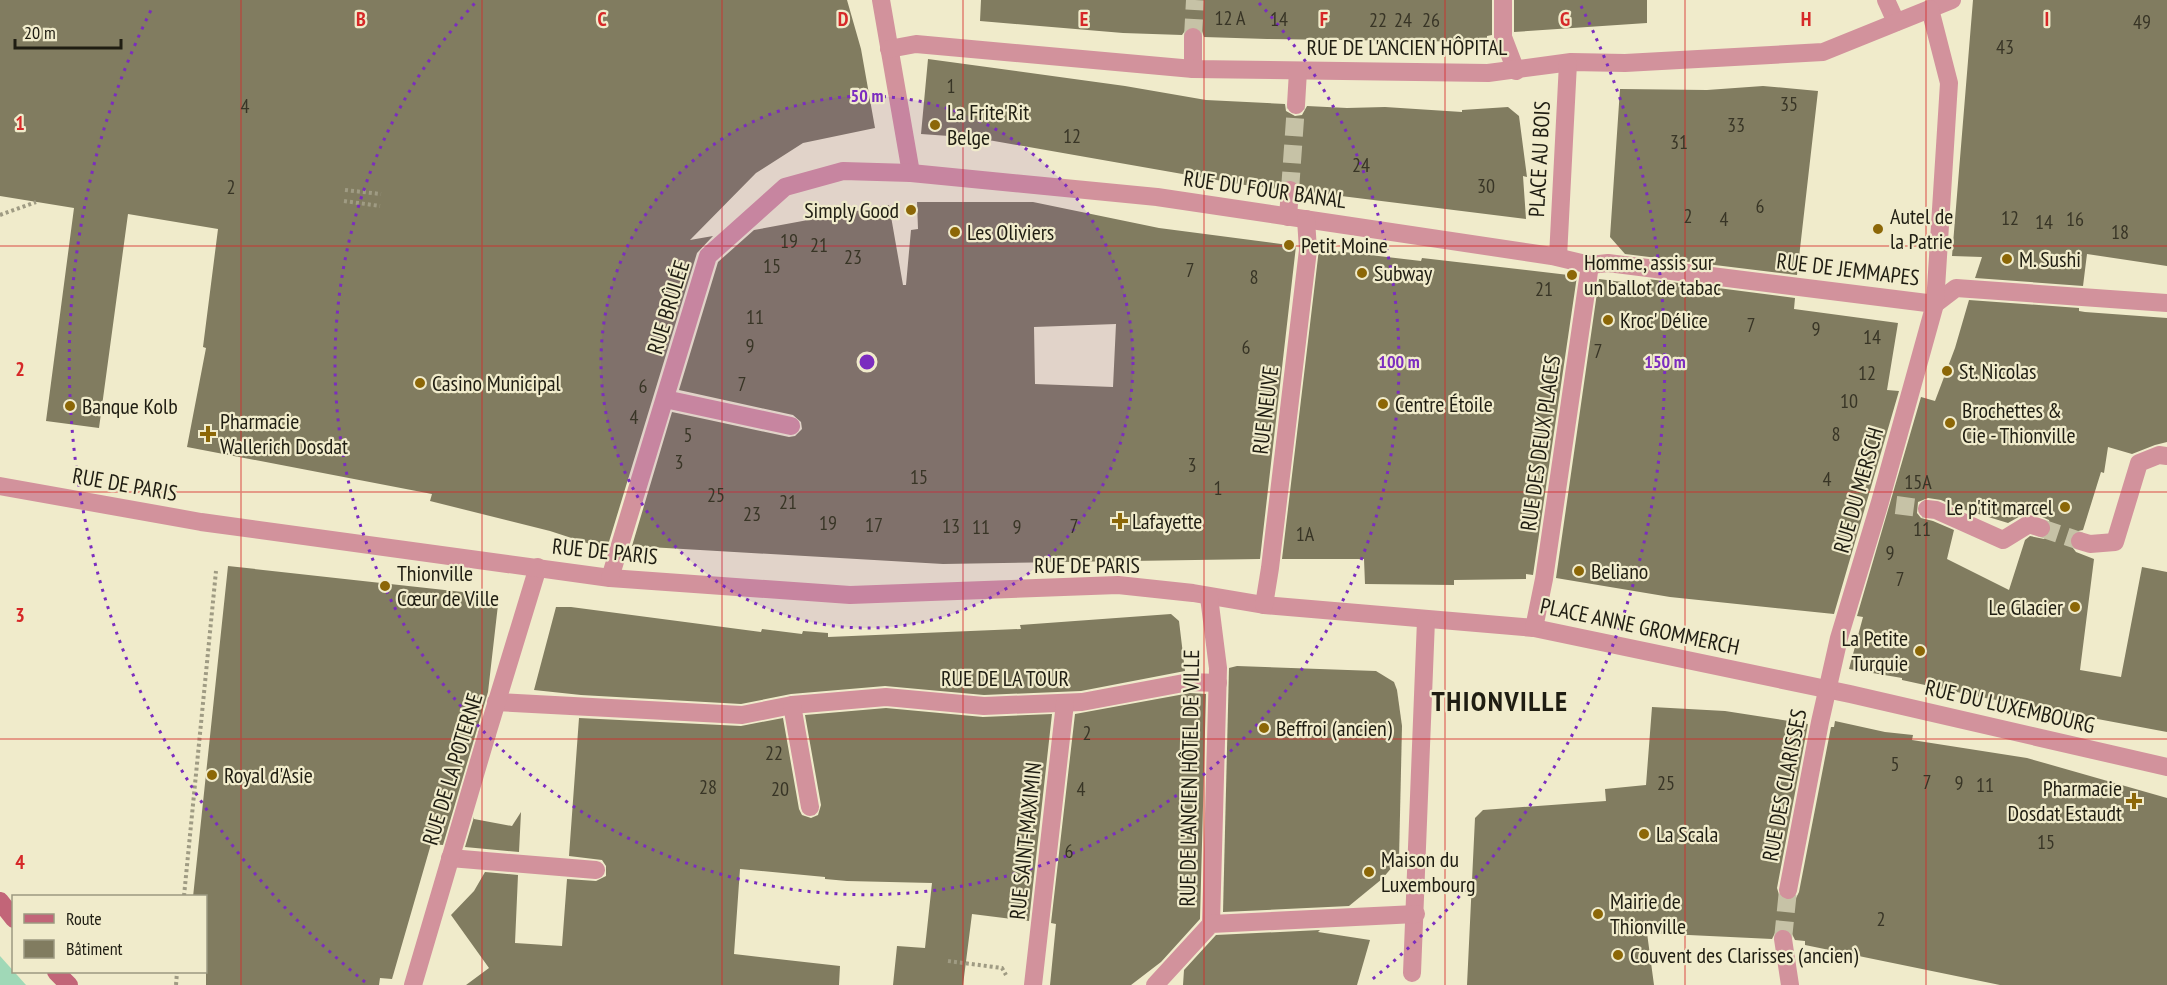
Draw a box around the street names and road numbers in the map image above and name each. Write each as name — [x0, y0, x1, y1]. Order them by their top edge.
street label: RUE DE L'ANCIEN HÔPITAL — [1307, 33, 1507, 61]
street label: PLACE AU BOIS — [1522, 100, 1556, 218]
street label: RUE DU FOUR BANAL — [1182, 164, 1348, 214]
street label: RUE DE JEMMAPES — [1775, 246, 1921, 292]
street label: RUE BRÛLÉE — [641, 257, 695, 357]
street label: RUE DES DEUX PLACES — [1514, 353, 1566, 533]
street label: RUE NEUVE — [1246, 364, 1284, 456]
street label: RUE DU MERSCH — [1827, 424, 1889, 556]
street label: RUE DE PARIS — [70, 461, 180, 507]
street label: RUE DE PARIS — [551, 532, 659, 570]
street label: RUE DE PARIS — [1034, 551, 1140, 579]
street label: PLACE ANNE GROMMERCH — [1538, 591, 1742, 661]
street label: RUE DE L'ANCIEN HÔTEL DE VILLE — [1173, 649, 1205, 907]
street label: RUE DE LA TOUR — [941, 664, 1069, 692]
street label: RUE DU LUXEMBOURG — [1922, 673, 2098, 739]
street label: RUE DE LA POTERNE — [416, 690, 488, 848]
street label: RUE DES CLARISSES — [1756, 707, 1812, 863]
street label: RUE SAINT-MAXIMIN — [1003, 761, 1047, 921]

